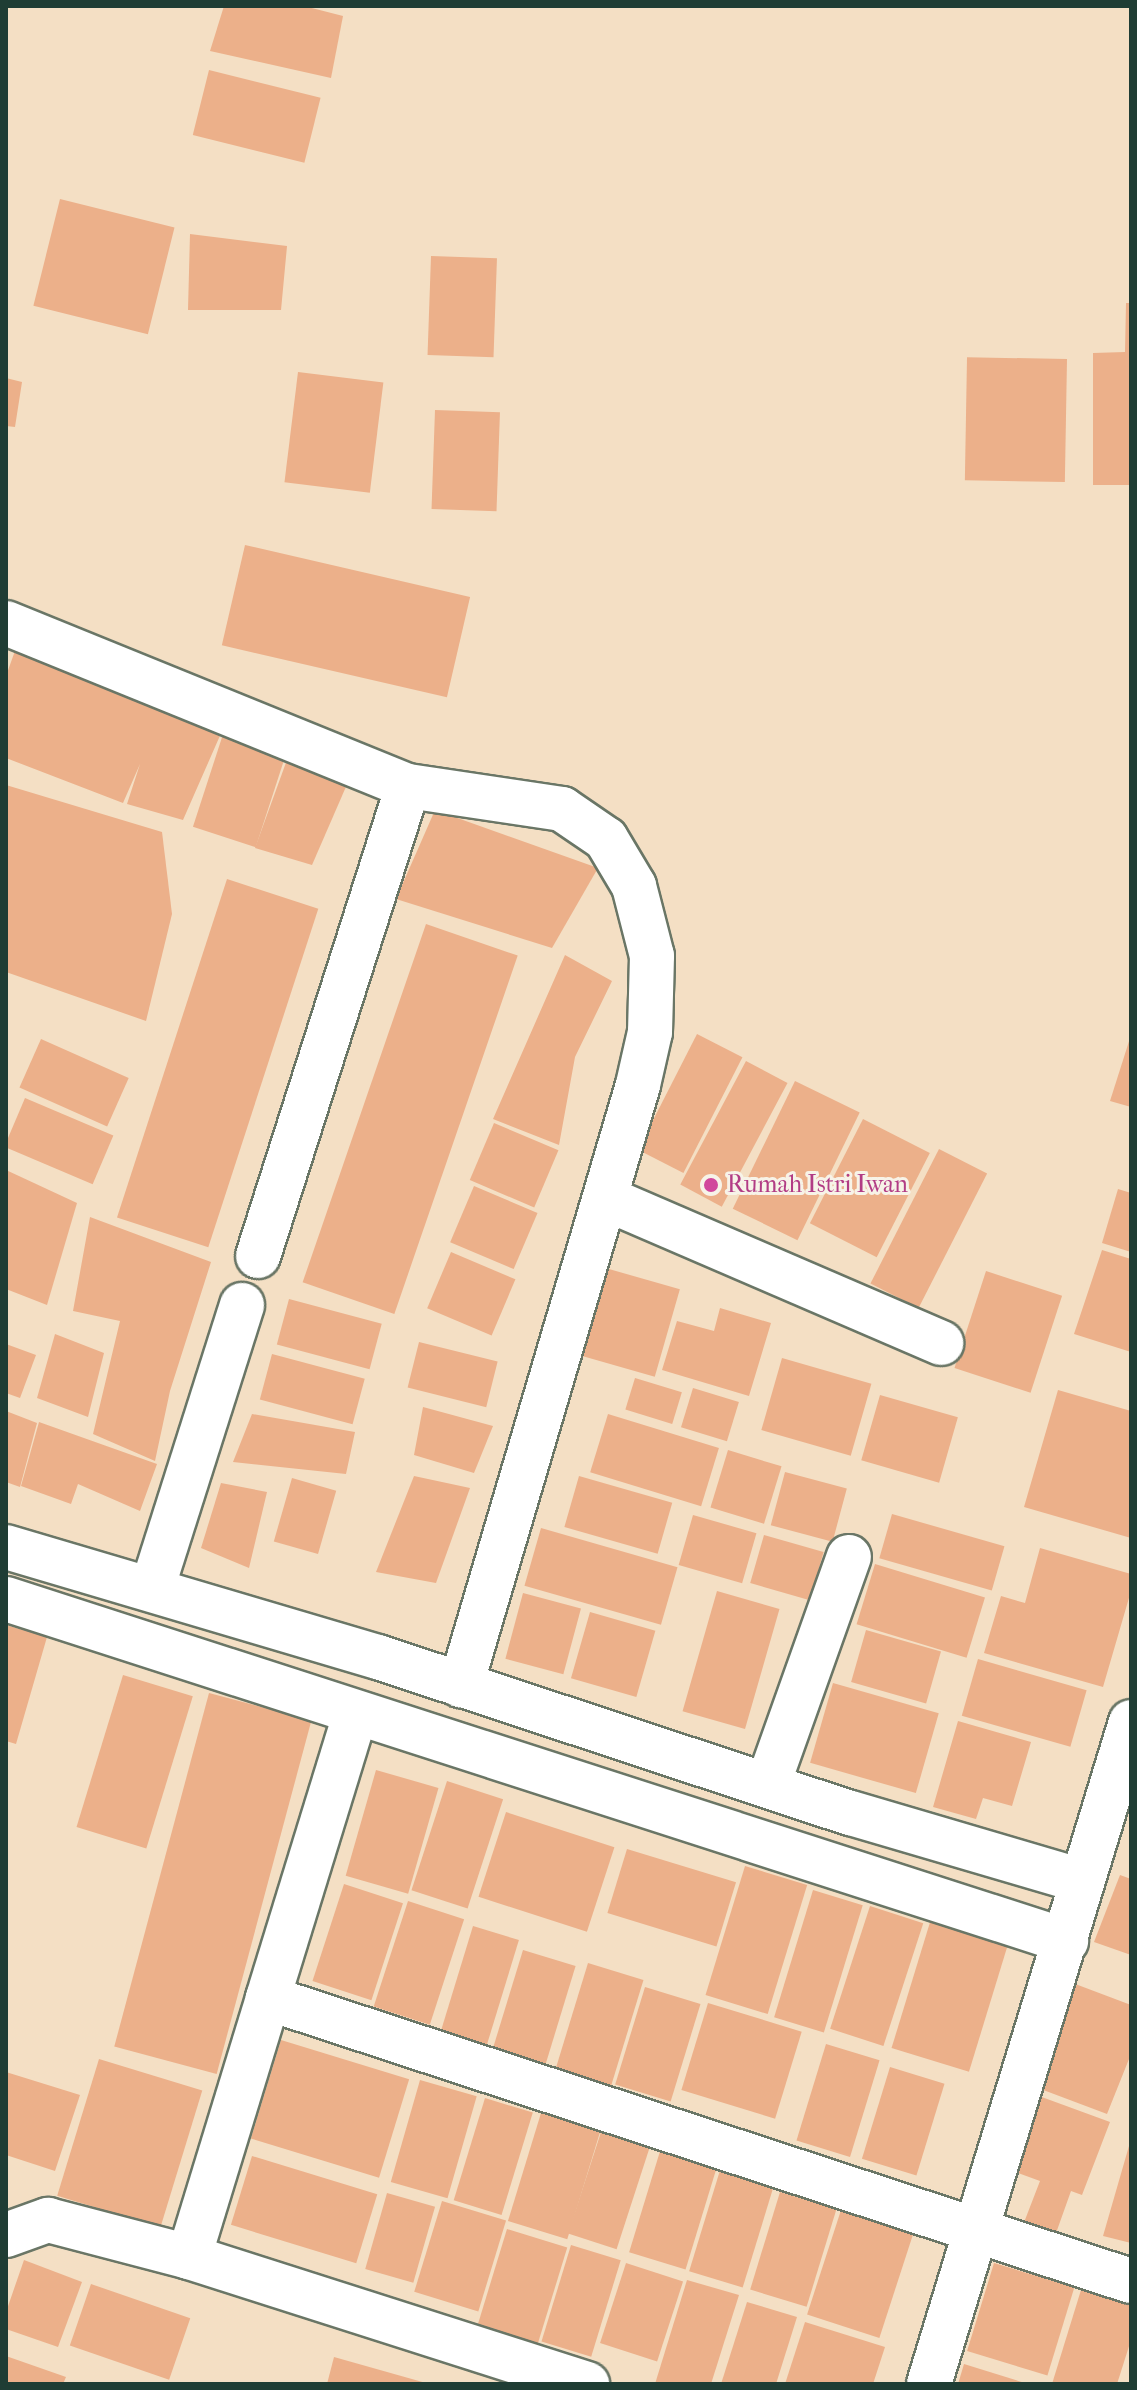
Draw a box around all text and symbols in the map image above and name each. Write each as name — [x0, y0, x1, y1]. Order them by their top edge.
place label: Rumah Istri Iwan — [727, 1171, 908, 1199]
marker: Rumah Istri Iwan — [702, 1176, 720, 1194]

